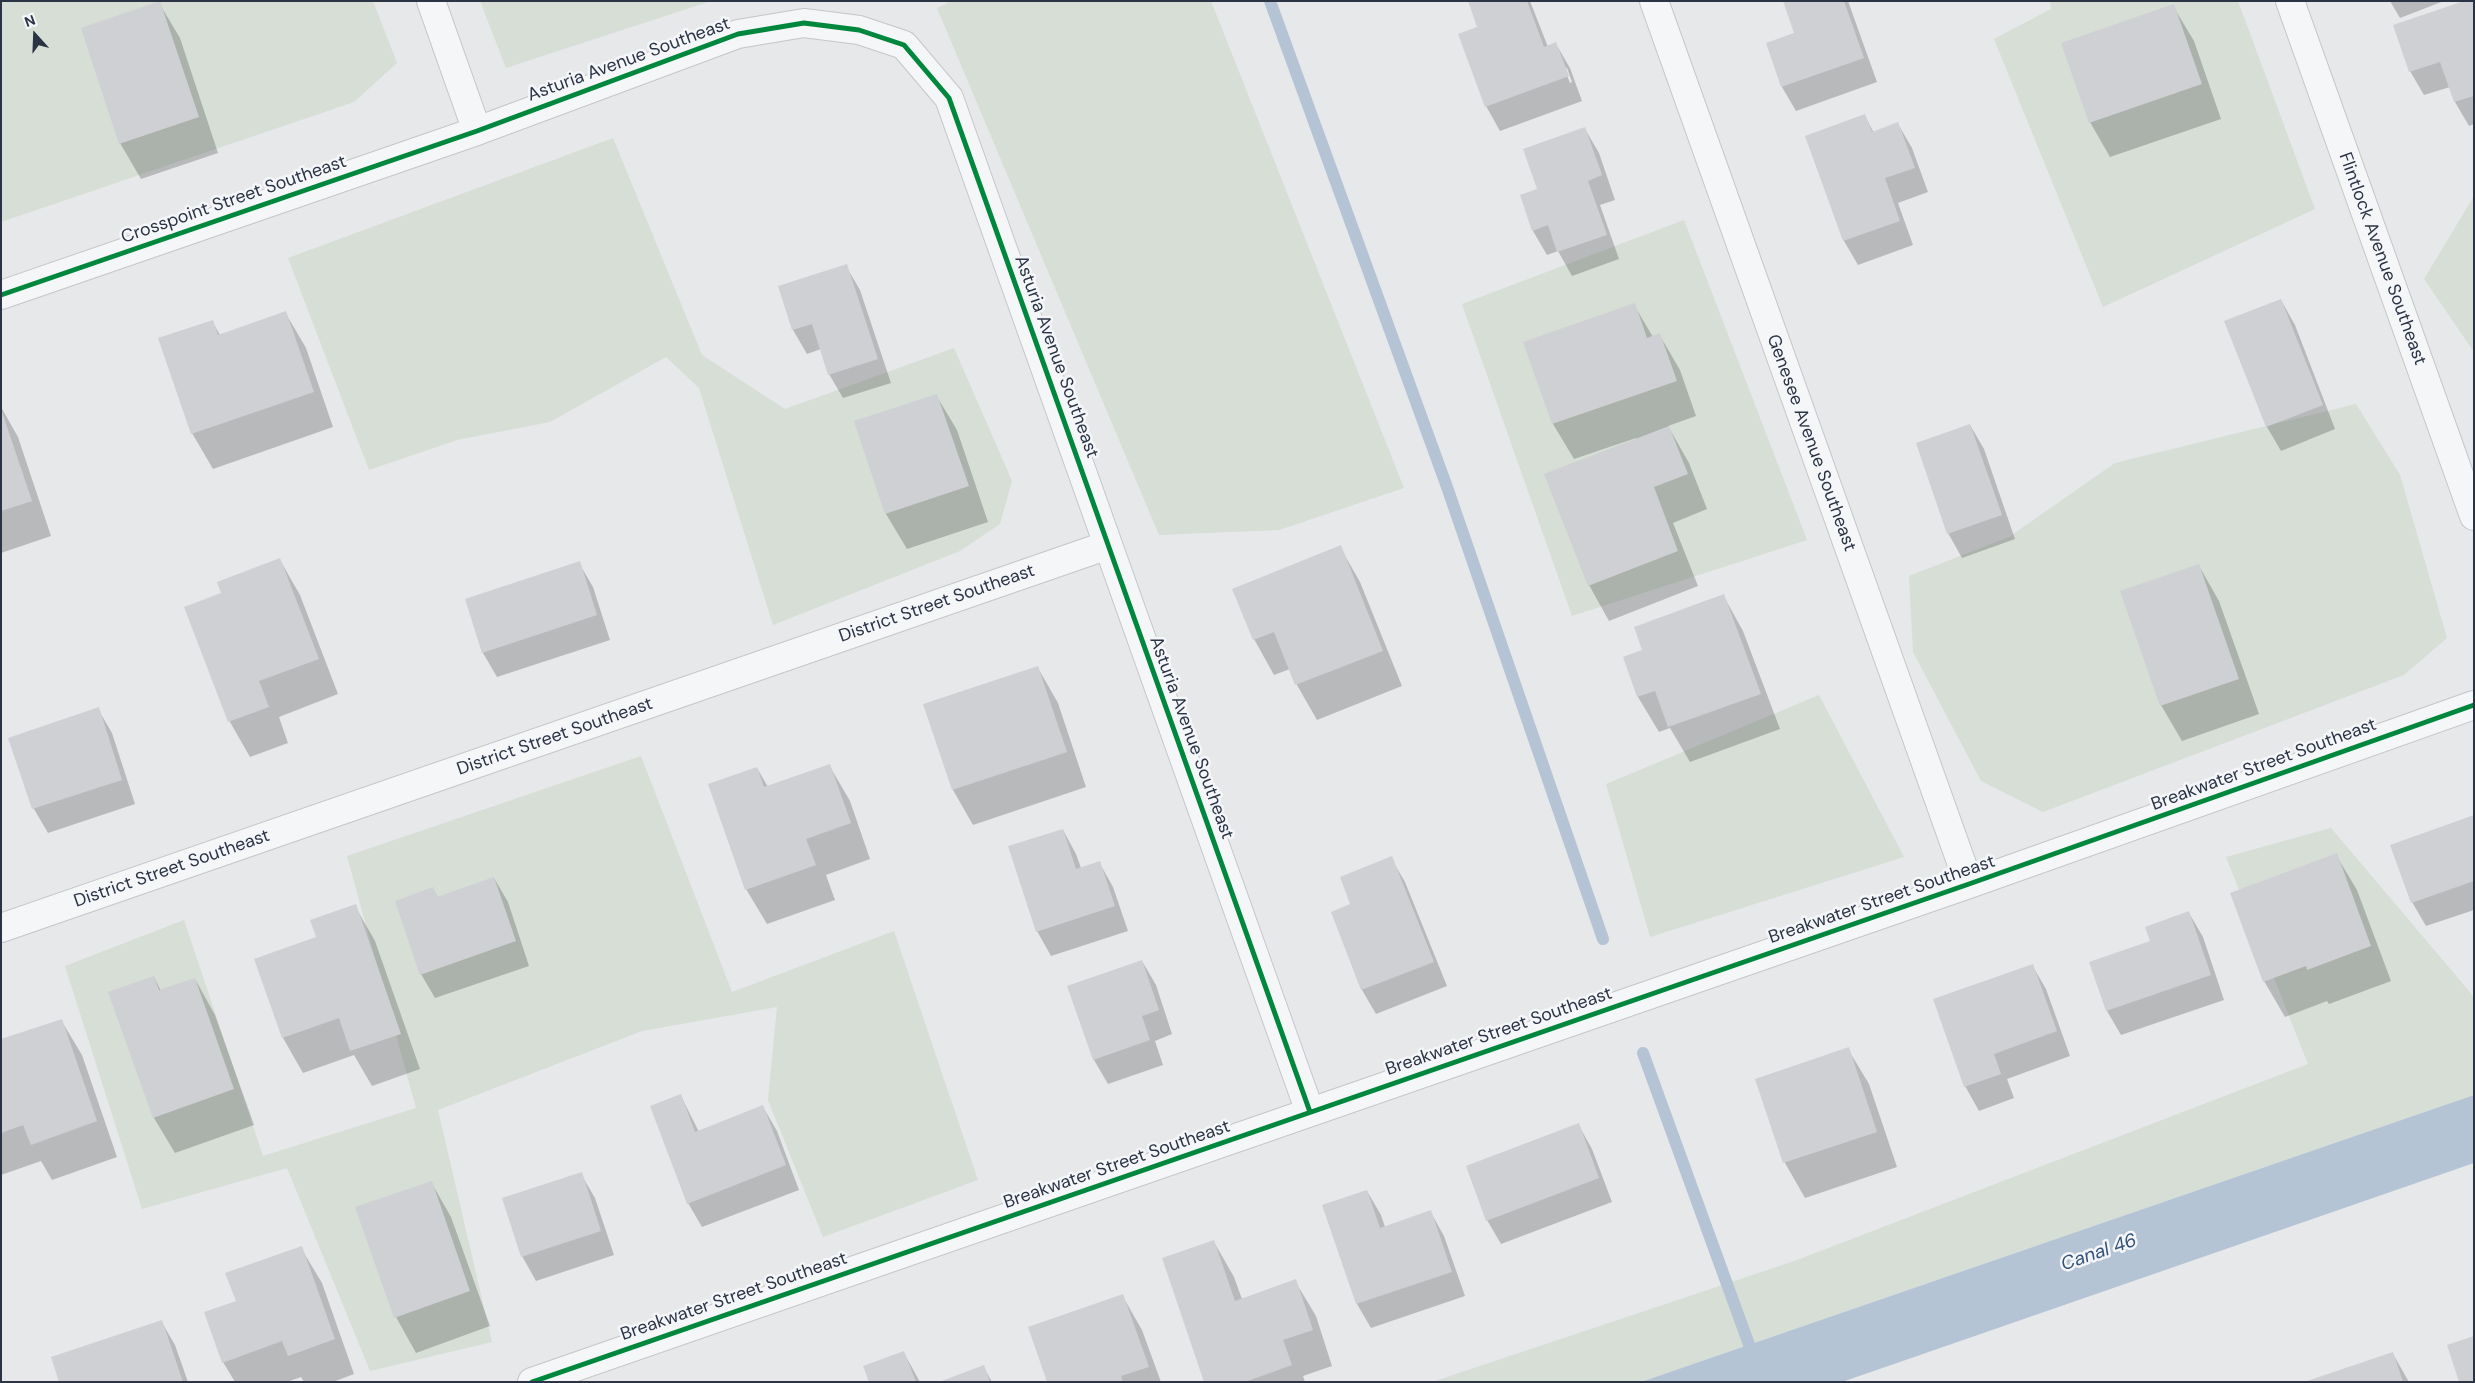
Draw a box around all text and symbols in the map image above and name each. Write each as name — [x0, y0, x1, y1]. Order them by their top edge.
north arrow — [10, 10, 60, 60]
text: N — [22, 11, 38, 31]
street label: Asturia Avenue Southeast — [525, 13, 733, 107]
street label: Flintlock Avenue Southeast — [2333, 150, 2431, 368]
street label: Crosspoint Street Southeast — [119, 151, 349, 249]
street label: Asturia Avenue Southeast — [1009, 253, 1103, 461]
street label: Genesee Avenue Southeast — [1762, 332, 1860, 554]
street label: District Street Southeast — [836, 560, 1038, 648]
street label: Asturia Avenue Southeast — [1144, 634, 1238, 842]
street label: District Street Southeast — [454, 693, 656, 781]
street label: Breakwater Street Southeast — [2148, 714, 2380, 816]
street label: District Street Southeast — [71, 825, 273, 913]
street label: Breakwater Street Southeast — [1766, 851, 1998, 949]
street label: Breakwater Street Southeast — [1383, 983, 1615, 1081]
street label: Breakwater Street Southeast — [1001, 1116, 1233, 1214]
water label: Canal 46 — [2058, 1229, 2140, 1277]
street label: Breakwater Street Southeast — [618, 1248, 850, 1346]

